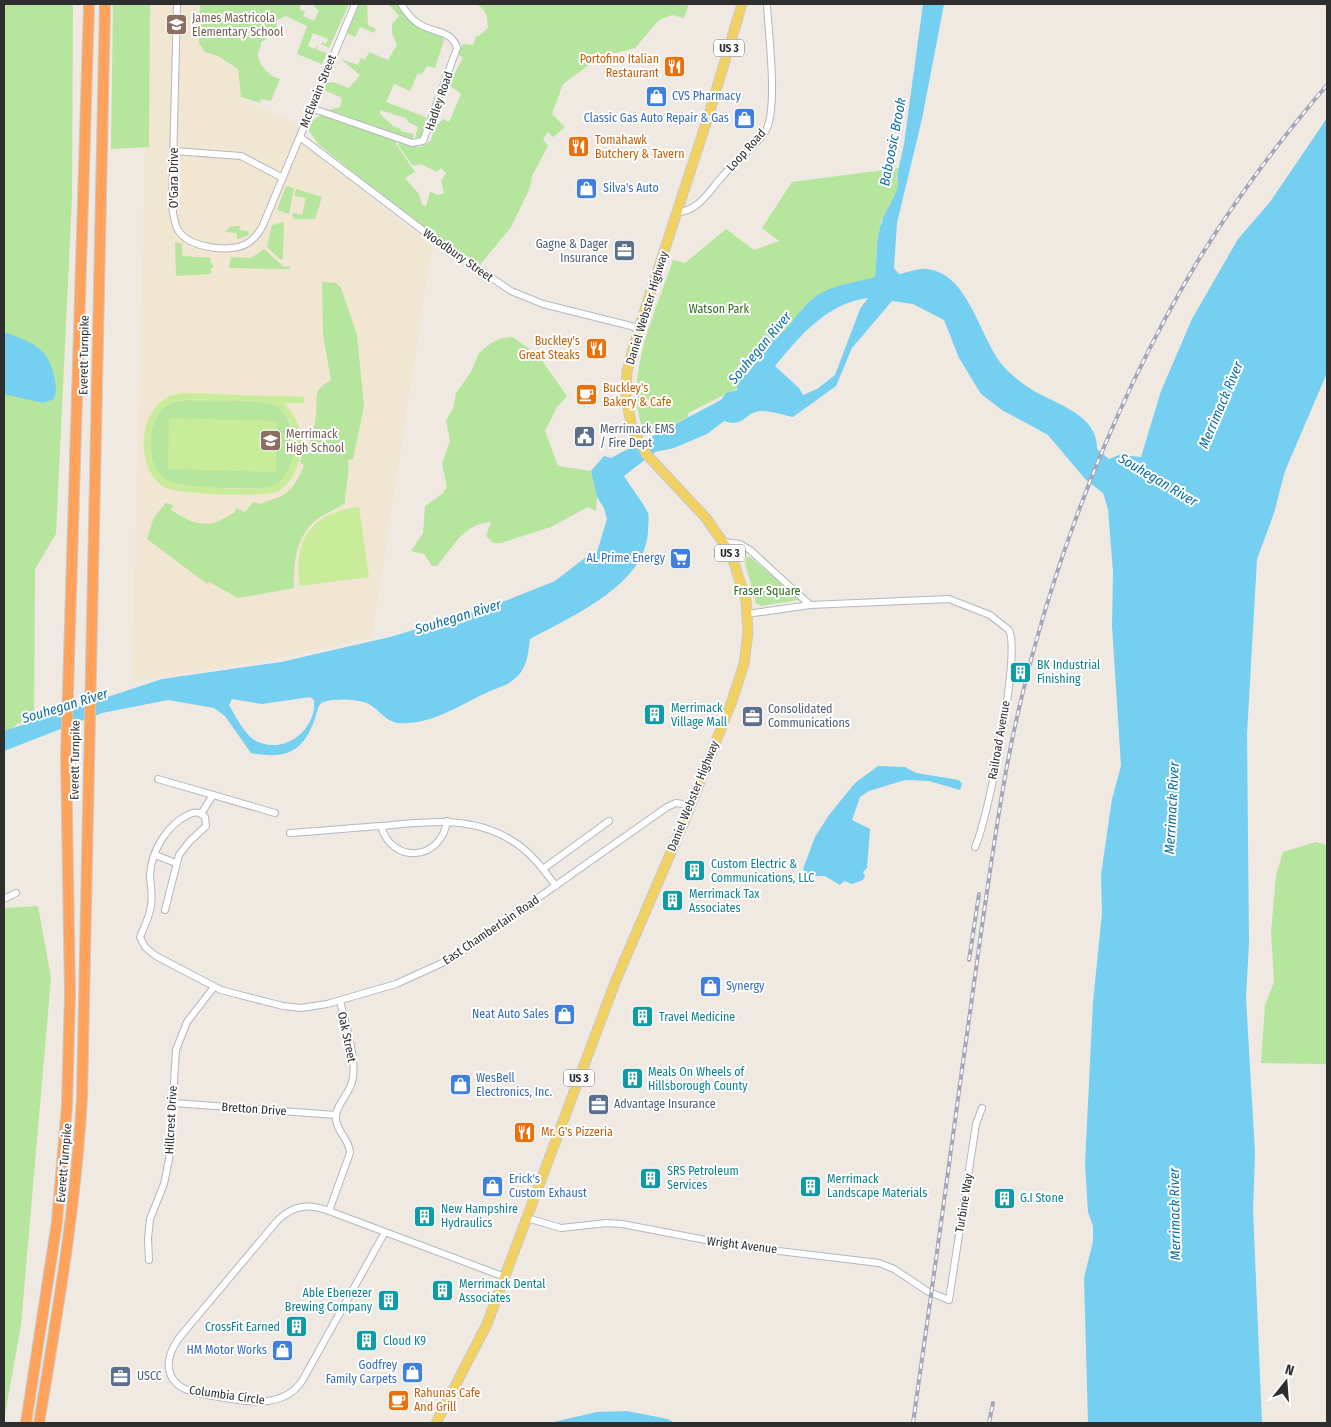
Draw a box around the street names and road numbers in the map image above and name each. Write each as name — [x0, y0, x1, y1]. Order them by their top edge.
road number: US 3 — [714, 40, 744, 56]
street label: McElwain Street — [297, 52, 339, 130]
street label: Hadley Road — [422, 70, 456, 132]
street label: Loop Road — [723, 126, 769, 174]
street label: O'Gara Drive — [167, 148, 181, 208]
street label: Woodbury Street — [420, 226, 496, 284]
street label: Daniel Webster Highway — [623, 249, 671, 366]
street label: Everett Turnpike — [76, 315, 92, 395]
road number: US 3 — [715, 544, 745, 562]
street label: Railroad Avenue — [985, 699, 1013, 780]
street label: Everett Turnpike — [67, 720, 83, 800]
street label: Daniel Webster Highway — [664, 738, 722, 853]
street label: East Chamberlain Road — [440, 893, 542, 967]
street label: Oak Street — [335, 1010, 359, 1064]
road number: US 3 — [564, 1070, 594, 1086]
street label: Hillcrest Drive — [162, 1085, 180, 1155]
street label: Bretton Drive — [221, 1100, 287, 1118]
street label: Everett Turnpike — [54, 1123, 74, 1203]
street label: Turbine Way — [952, 1172, 976, 1234]
street label: Wright Avenue — [706, 1234, 778, 1256]
street label: Columbia Circle — [188, 1383, 266, 1407]

